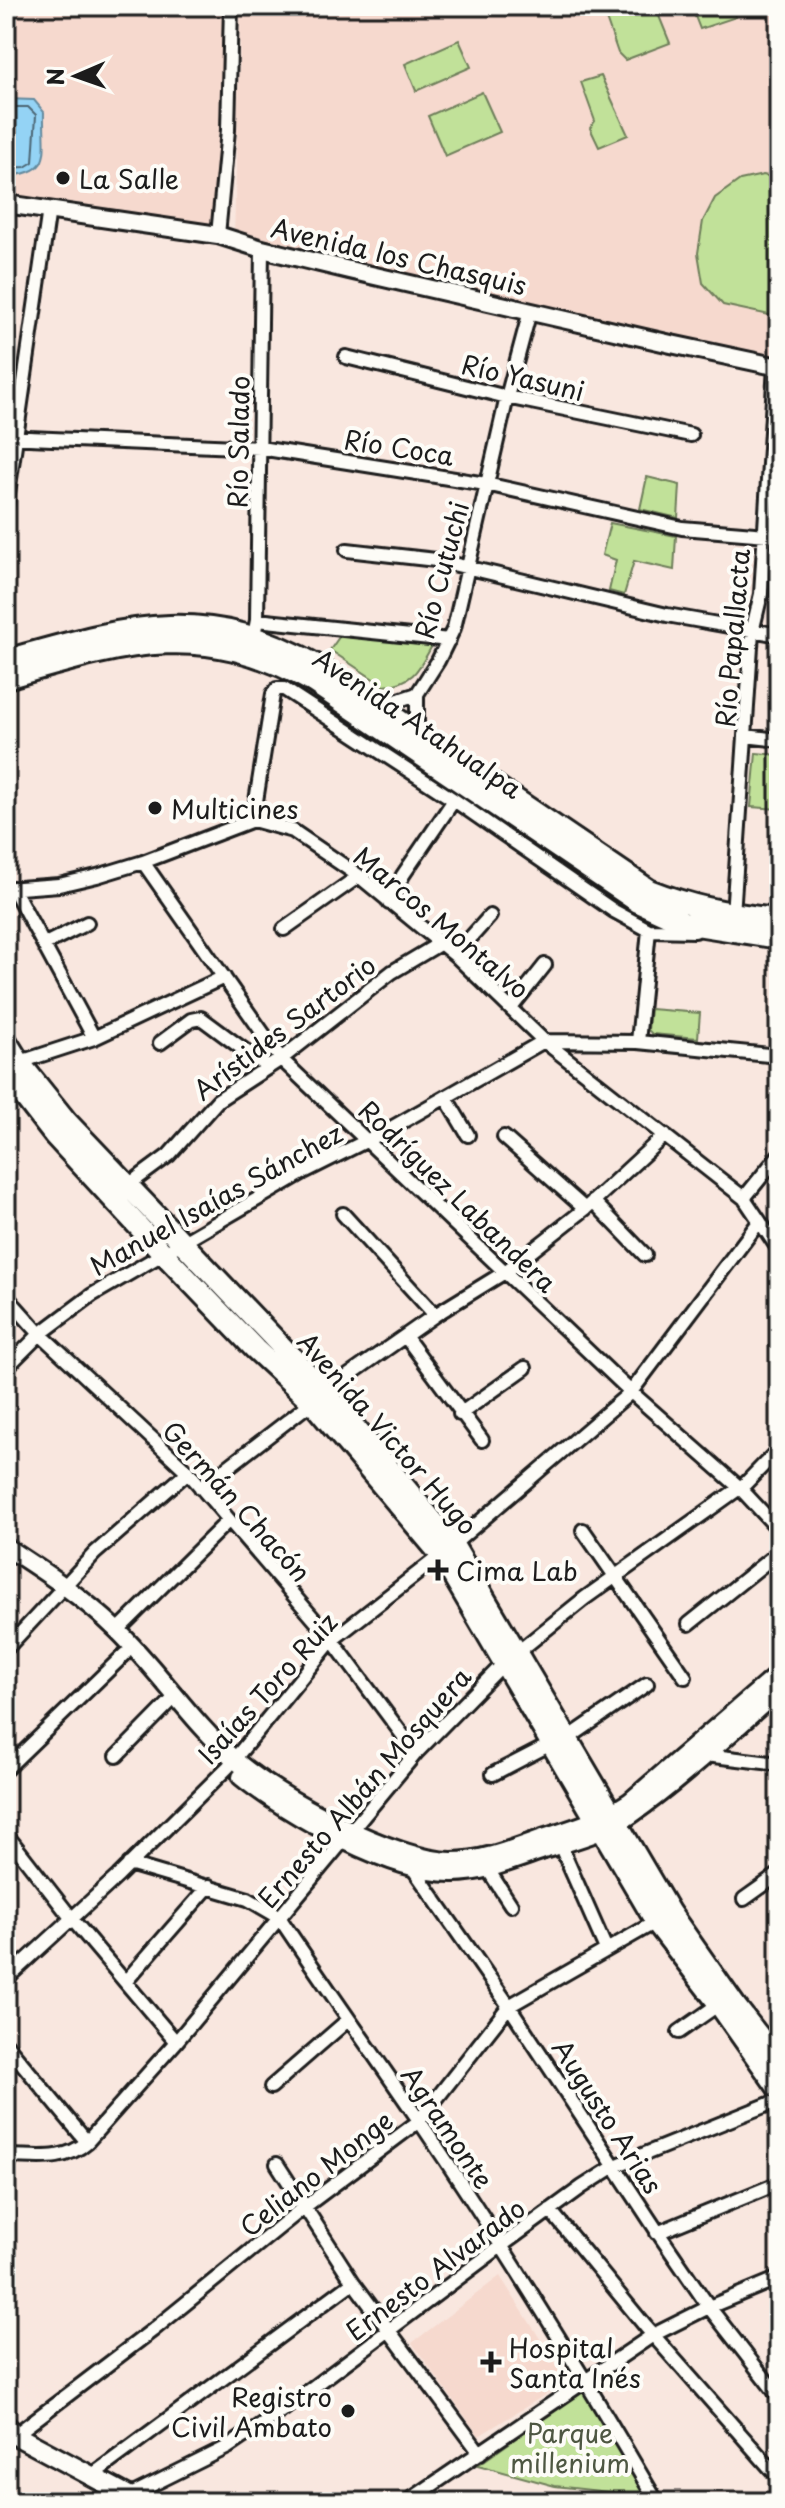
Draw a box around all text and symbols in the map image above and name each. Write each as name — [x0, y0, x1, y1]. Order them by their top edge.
north arrow — [36, 36, 116, 116]
text: N — [38, 67, 71, 86]
place label: La Salle — [79, 159, 179, 198]
marker: La Salle — [54, 169, 72, 187]
street label: Avenida los Chasquis — [267, 208, 531, 304]
street label: Río Yasuni — [458, 344, 588, 410]
street label: Río Salado — [217, 375, 259, 509]
street label: Río Coca — [341, 419, 457, 475]
street label: Río Cutuchi — [404, 497, 478, 643]
street label: Río Papallacta — [705, 546, 759, 729]
street label: Avenida Atahualpa — [306, 639, 530, 808]
place label: Multicines — [171, 789, 298, 828]
marker: Multicines — [146, 799, 164, 817]
street label: Marcos Montalvo — [346, 837, 538, 1007]
street label: Arístides Sartorio — [185, 945, 383, 1109]
street label: Rodríguez Labandera — [350, 1091, 566, 1301]
street label: Manuel Isaías Sánchez — [83, 1113, 349, 1285]
street label: Avenida Victor Hugo — [289, 1323, 487, 1543]
street label: Germán Chacón — [154, 1412, 320, 1590]
place label: Cima Lab — [456, 1551, 578, 1590]
marker: Cima Lab — [427, 1559, 449, 1581]
street label: Isaías Toro Ruiz — [188, 1603, 346, 1773]
street label: Ernesto Albán Mosquera — [248, 1658, 480, 1916]
street label: Augusto Arias — [543, 2031, 673, 2201]
street label: Agramonte — [392, 2058, 504, 2196]
street label: Celiano Monge — [231, 2101, 401, 2245]
street label: Ernesto Alvarado — [337, 2189, 533, 2349]
place label: Hospital Santa Inés — [509, 2328, 641, 2397]
marker: Hospital Santa Inés — [480, 2351, 502, 2373]
place label: Registro Civil Ambato — [171, 2377, 332, 2446]
marker: Registro Civil Ambato — [339, 2402, 357, 2420]
park label: Parque millenium — [510, 2413, 630, 2482]

